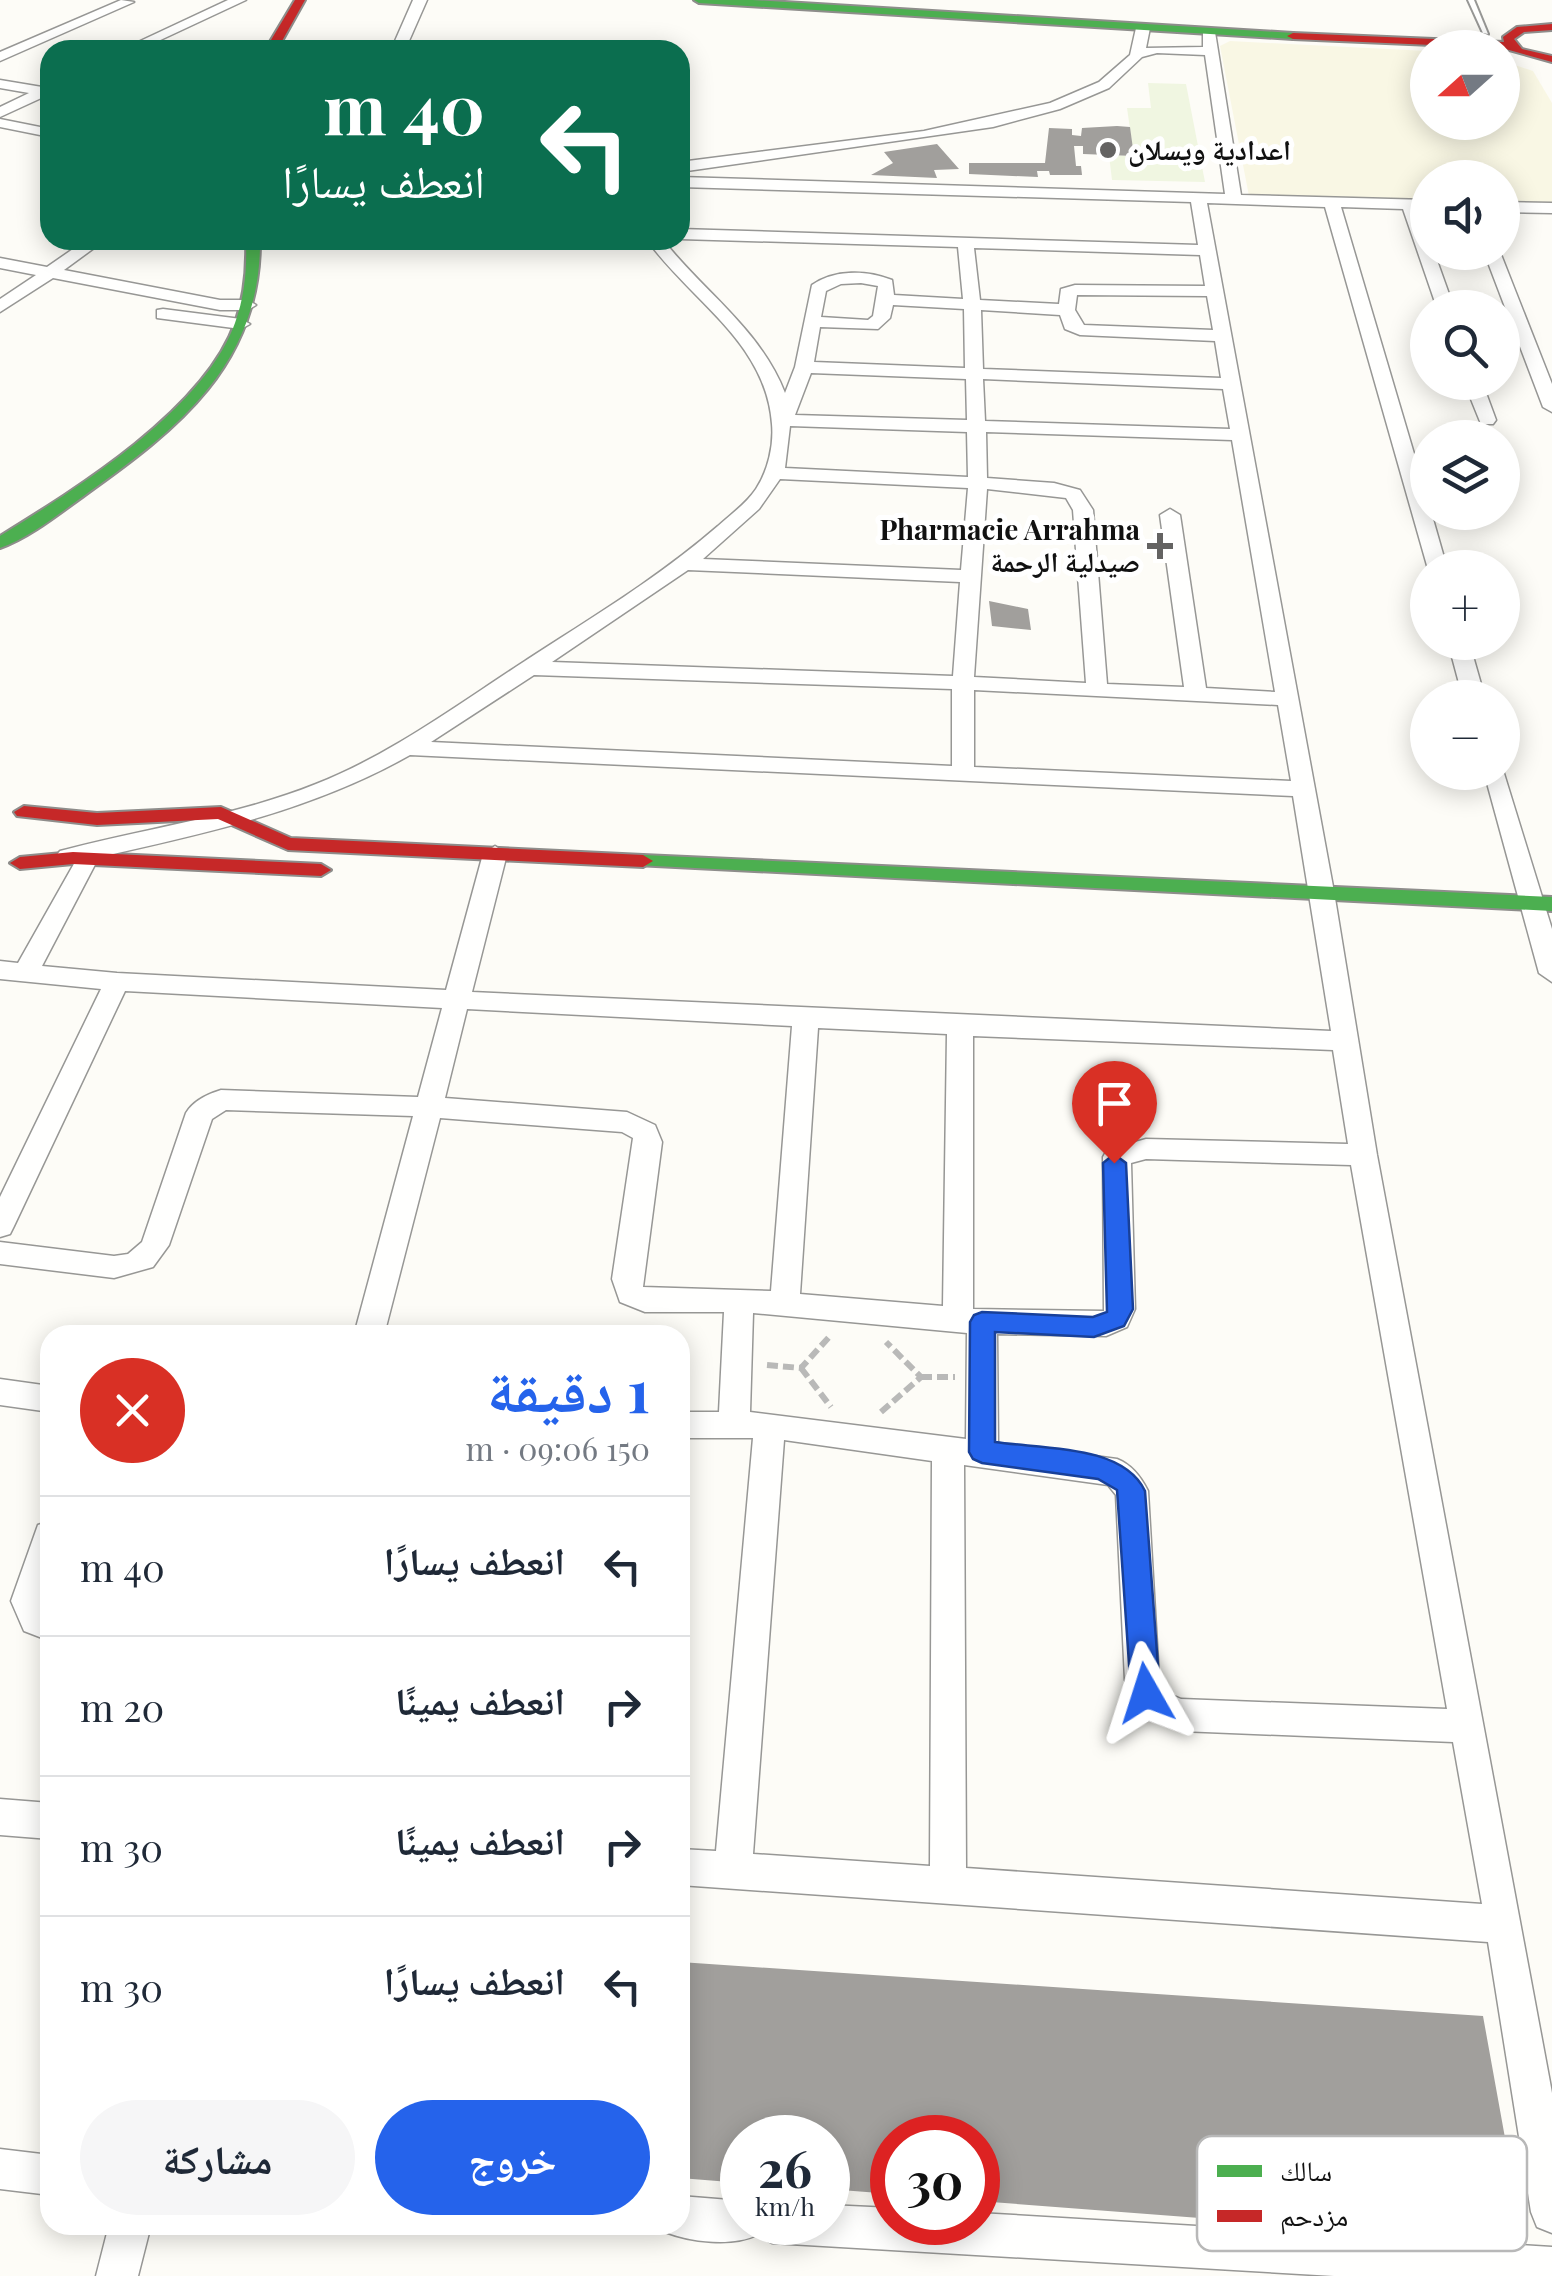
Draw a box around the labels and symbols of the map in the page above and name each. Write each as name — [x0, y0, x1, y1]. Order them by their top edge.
north arrow — [1410, 30, 1520, 140]
place label: اعدادية ويسلان — [1128, 130, 1291, 167]
marker: اعدادية ويسلان — [1097, 139, 1119, 161]
place label: Pharmacie Arrahma صيدلية الرحمة — [879, 510, 1140, 579]
marker: Pharmacie Arrahma صيدلية الرحمة — [1149, 535, 1171, 557]
pin — [1072, 1061, 1157, 1164]
position arrow — [1094, 1641, 1198, 1745]
speed limit sign: 30 — [870, 2115, 1000, 2245]
legend — [1197, 2136, 1527, 2251]
text: سالك — [1280, 2151, 1332, 2188]
text: مزدحم — [1280, 2196, 1348, 2235]

